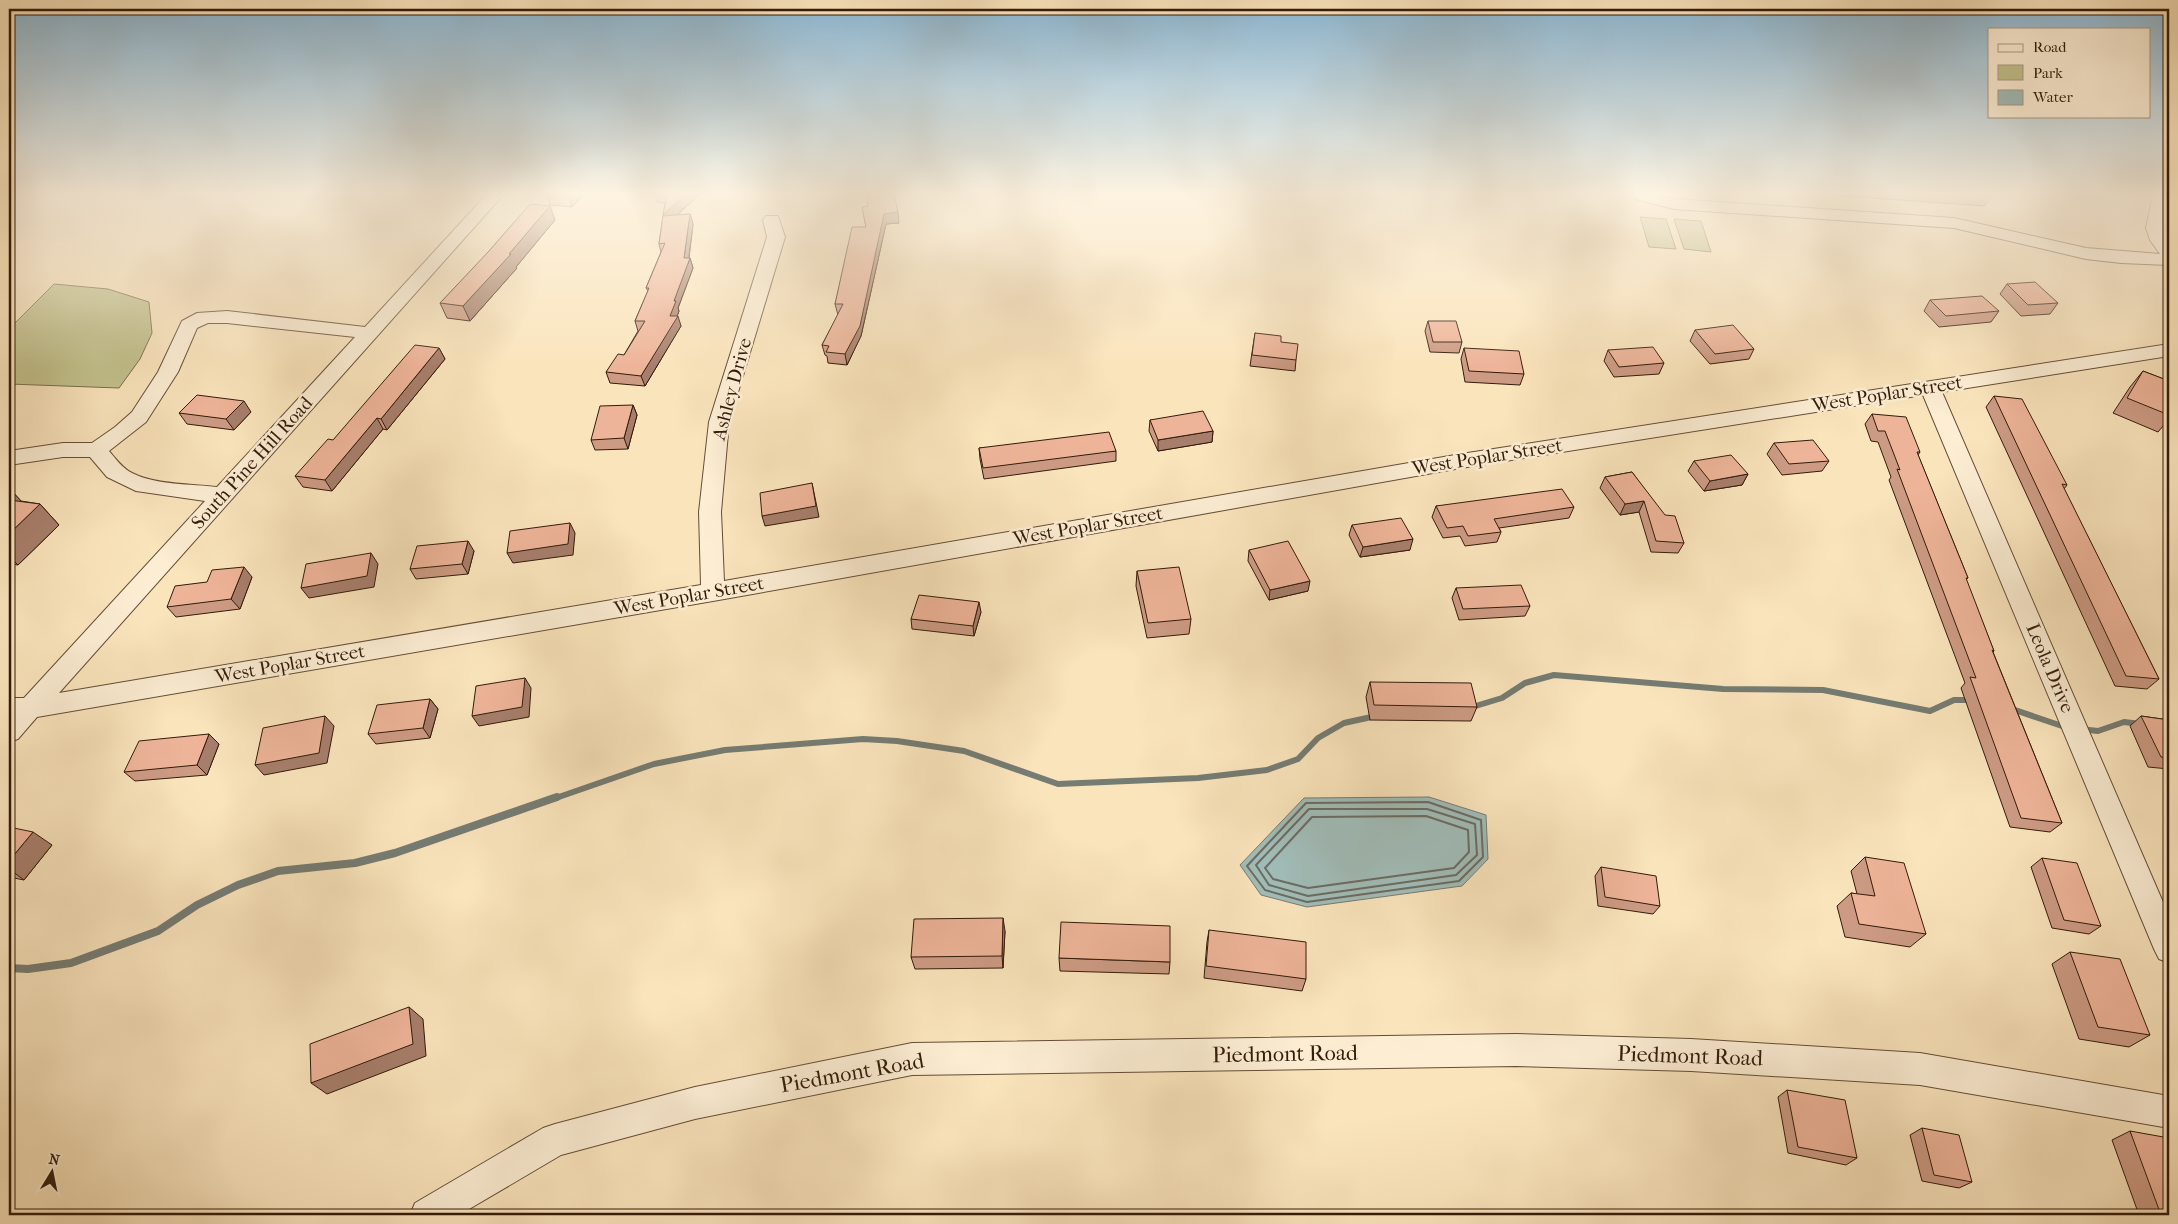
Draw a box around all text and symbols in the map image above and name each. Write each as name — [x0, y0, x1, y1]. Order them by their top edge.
legend — [1988, 28, 2150, 118]
text: Road — [2033, 38, 2067, 56]
text: Park — [2033, 64, 2063, 82]
text: Water — [2032, 88, 2073, 106]
street label: Ashley Drive — [708, 336, 756, 443]
street label: West Poplar Street — [1809, 371, 1964, 417]
street label: South Pine Hill Road — [187, 392, 318, 534]
street label: West Poplar Street — [1409, 434, 1564, 480]
street label: West Poplar Street — [1010, 502, 1165, 550]
street label: West Poplar Street — [611, 572, 766, 620]
street label: Leola Drive — [2021, 620, 2079, 716]
street label: West Poplar Street — [212, 640, 367, 688]
street label: Piedmont Road — [1212, 1040, 1359, 1068]
street label: Piedmont Road — [1617, 1040, 1764, 1072]
street label: Piedmont Road — [778, 1047, 927, 1098]
north arrow — [28, 1146, 78, 1196]
text: N — [47, 1150, 61, 1169]

